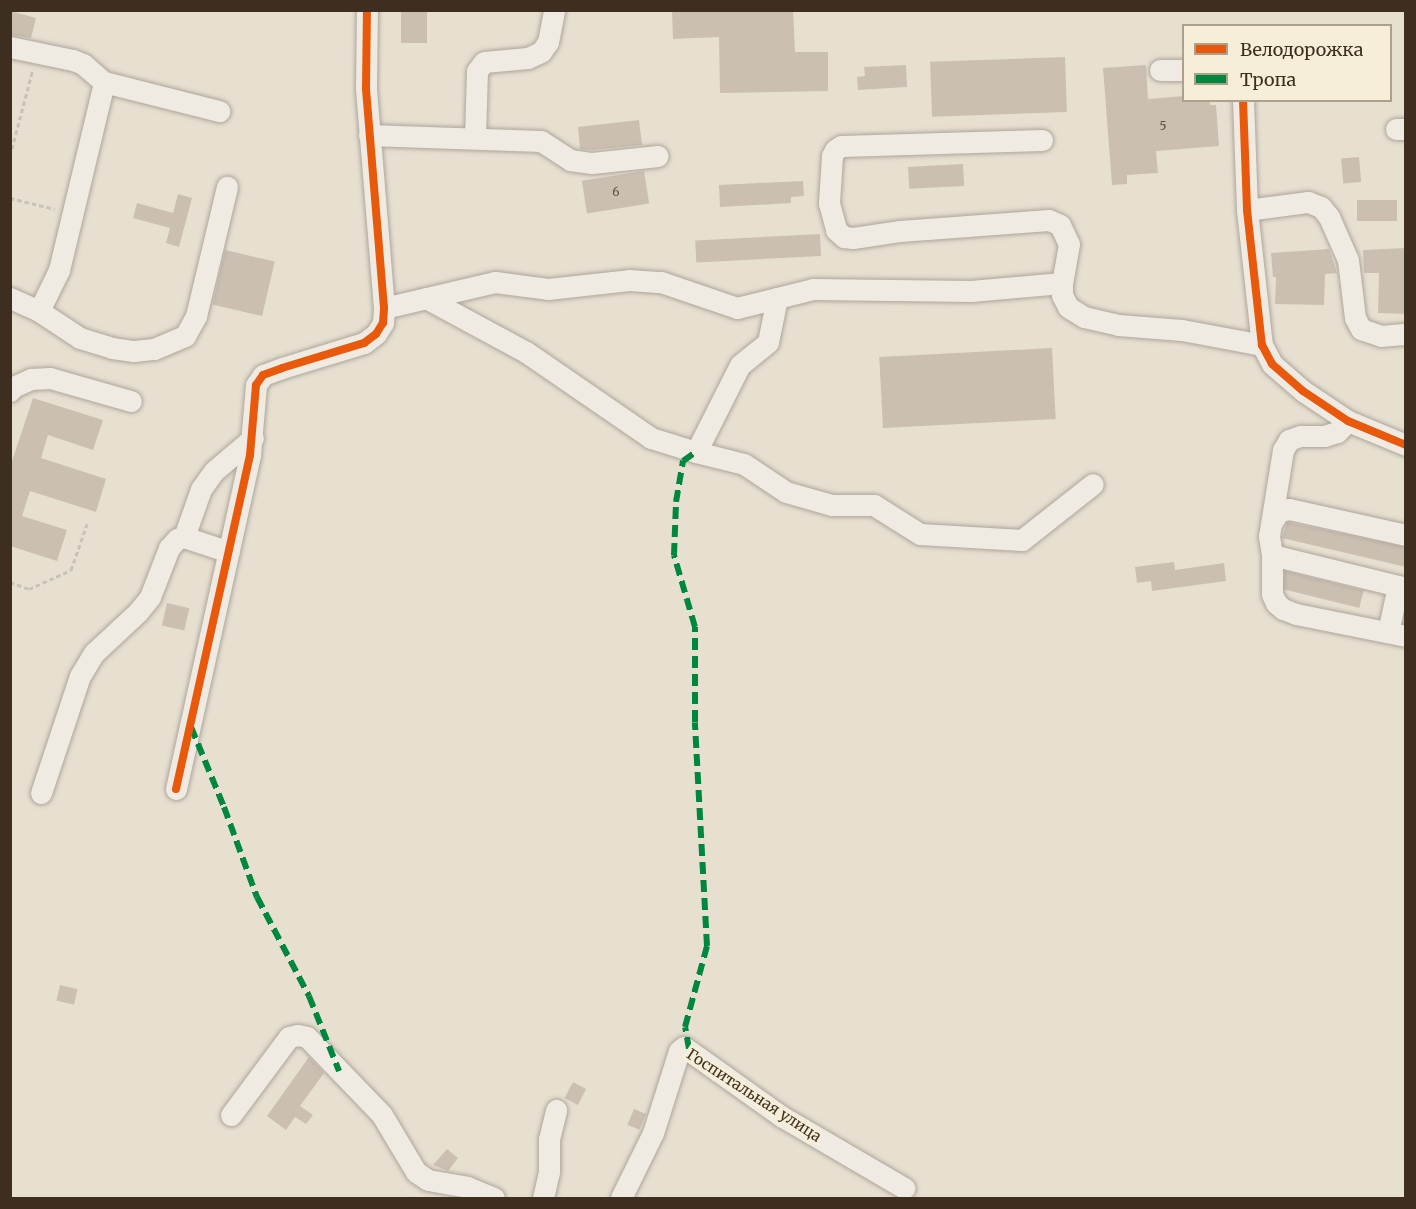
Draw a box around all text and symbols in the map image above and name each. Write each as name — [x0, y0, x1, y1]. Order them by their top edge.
legend — [1182, 24, 1392, 102]
text: Велодорожка — [1240, 38, 1363, 61]
text: Тропа — [1240, 68, 1296, 91]
house number: 5 — [1159, 119, 1167, 133]
house number: 6 — [612, 185, 620, 199]
street label: Госпитальная улица — [683, 1045, 825, 1145]

